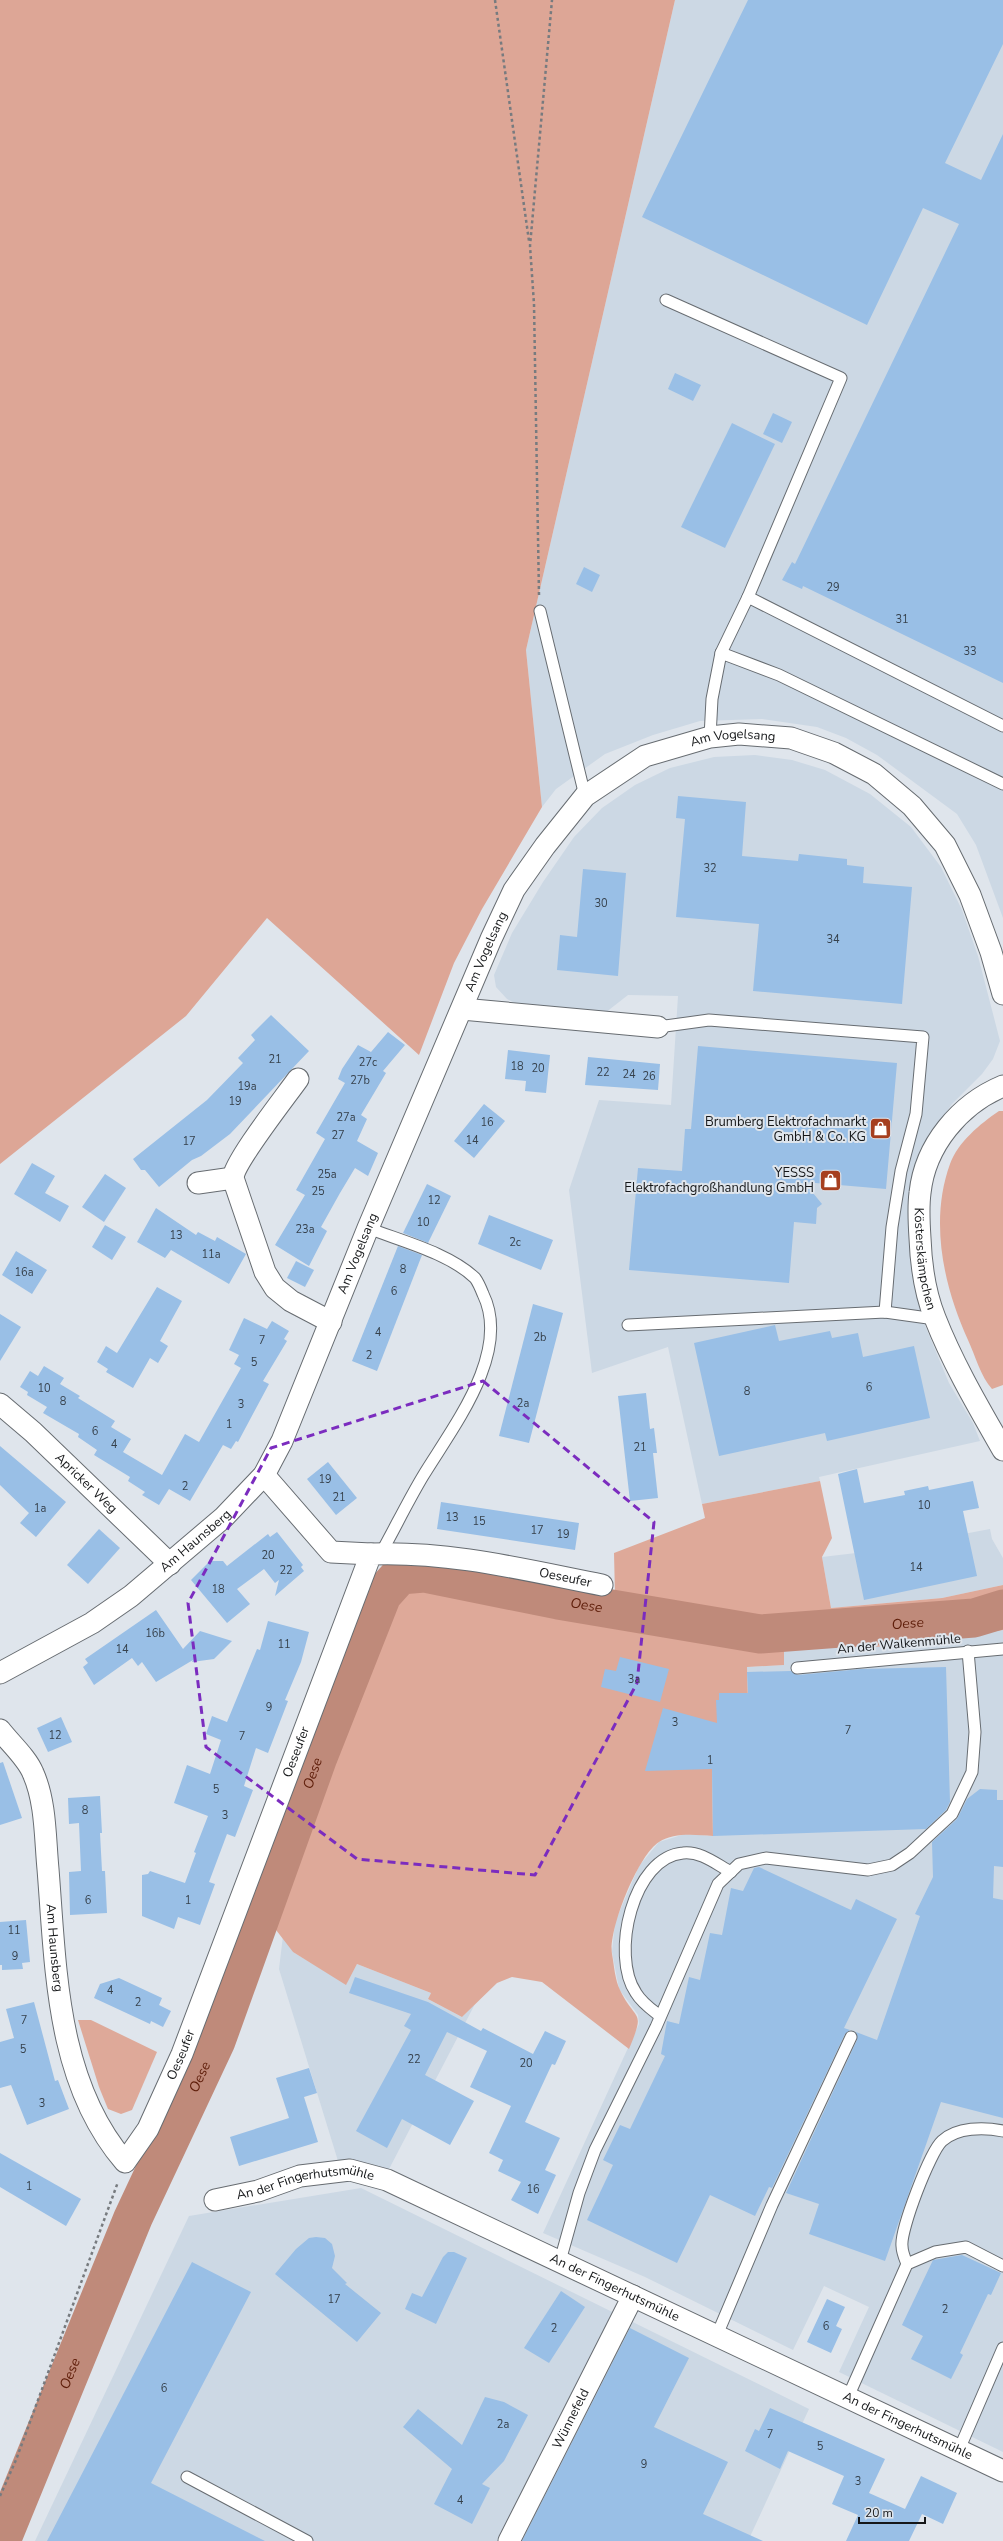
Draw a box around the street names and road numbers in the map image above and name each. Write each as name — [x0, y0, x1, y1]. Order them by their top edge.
street label: Am Vogelsang — [688, 725, 776, 751]
street label: Am Vogelsang — [461, 908, 512, 994]
street label: Kösterskämpchen — [910, 1207, 940, 1312]
street label: Am Vogelsang — [333, 1210, 382, 1297]
street label: Apricker Weg — [51, 1449, 121, 1517]
street label: Am Haunsberg — [156, 1506, 235, 1577]
street label: Oeseufer — [538, 1564, 593, 1592]
street label: An der Walkenmühle — [836, 1630, 962, 1658]
street label: Oeseufer — [279, 1724, 313, 1780]
street label: Am Haunsberg — [42, 1903, 68, 1993]
street label: Oeseufer — [163, 2028, 199, 2082]
street label: An der Fingerhutsmühle — [235, 2161, 376, 2204]
street label: An der Fingerhutsmühle — [547, 2249, 683, 2326]
street label: Wünnefeld — [548, 2386, 594, 2452]
street label: An der Fingerhutsmühle — [840, 2388, 976, 2464]

